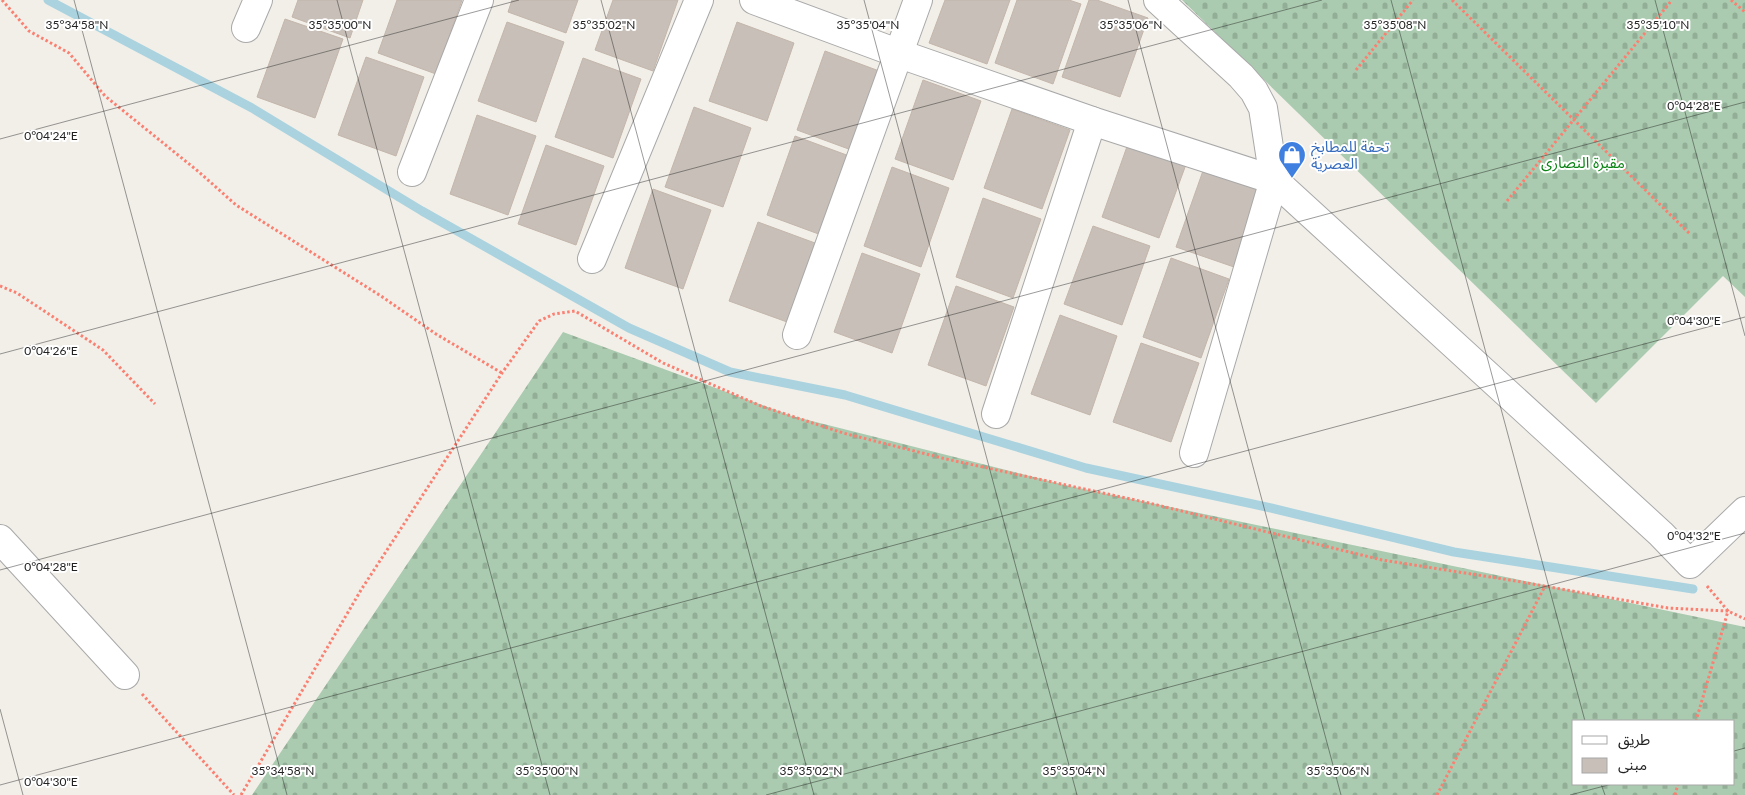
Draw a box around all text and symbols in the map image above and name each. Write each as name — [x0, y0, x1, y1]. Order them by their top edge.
text: 35°34'58"N — [46, 17, 108, 32]
text: 35°35'00"N — [309, 17, 371, 32]
text: 35°35'02"N — [573, 17, 635, 32]
text: 35°35'04"N — [837, 17, 899, 32]
text: 35°35'06"N — [1100, 17, 1162, 32]
text: 35°35'08"N — [1364, 17, 1426, 32]
text: 35°35'10"N — [1627, 17, 1689, 32]
text: 0°04'28"E — [1667, 98, 1721, 113]
text: 0°04'24"E — [24, 128, 78, 143]
place label: تحفة للمطابخ العصرية — [1311, 137, 1389, 173]
shop icon: تحفة للمطابخ العصرية — [1277, 140, 1307, 179]
park label: مقبرة النصارى — [1541, 153, 1625, 172]
text: 0°04'30"E — [1667, 313, 1721, 328]
text: 0°04'26"E — [24, 343, 78, 358]
text: 0°04'32"E — [1667, 528, 1721, 543]
text: 0°04'28"E — [24, 559, 78, 574]
legend — [1572, 720, 1735, 785]
text: طريق — [1618, 730, 1650, 750]
text: مبنى — [1618, 755, 1647, 774]
text: 35°34'58"N — [252, 763, 314, 778]
text: 35°35'00"N — [516, 763, 578, 778]
text: 35°35'02"N — [780, 763, 842, 778]
text: 35°35'04"N — [1043, 763, 1105, 778]
text: 35°35'06"N — [1307, 763, 1369, 778]
text: 0°04'30"E — [24, 774, 78, 789]

